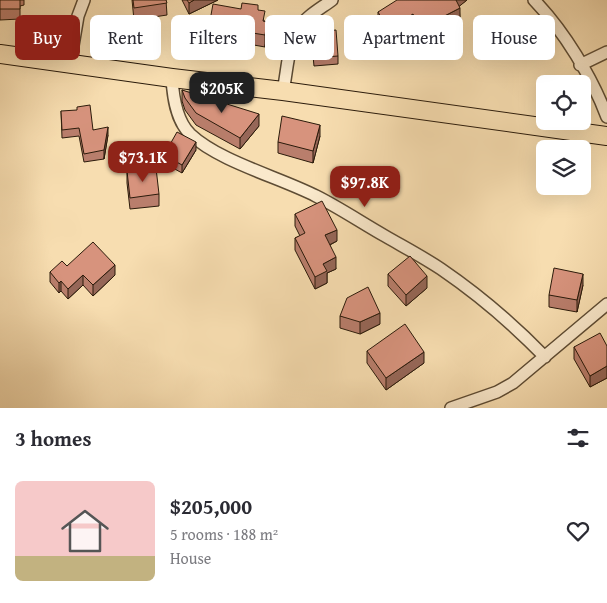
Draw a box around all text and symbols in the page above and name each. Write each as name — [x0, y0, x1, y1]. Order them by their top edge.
chip: Buy — [15, 15, 80, 60]
chip: Rent — [90, 15, 161, 60]
chip: Filters — [171, 15, 255, 60]
chip: New — [265, 15, 334, 60]
chip: Apartment — [344, 15, 463, 60]
chip: House — [473, 15, 555, 60]
pin: $205K — [187, 72, 257, 114]
map controls — [536, 75, 591, 195]
button: locate — [536, 75, 591, 130]
text: $205K — [200, 76, 244, 100]
pin: $73.1K — [102, 140, 184, 183]
button: layers — [536, 140, 591, 195]
text: $73.1K — [119, 145, 167, 169]
pin: $97.8K — [324, 166, 406, 208]
text: $97.8K — [341, 170, 389, 194]
text: 3 homes — [15, 423, 91, 454]
icon: filters — [564, 424, 592, 452]
text: $205,000 — [170, 491, 252, 522]
icon: home — [55, 501, 115, 561]
icon: heart — [564, 517, 592, 545]
text: 5 rooms · 188 m² — [170, 522, 278, 546]
text: House — [170, 546, 211, 570]

